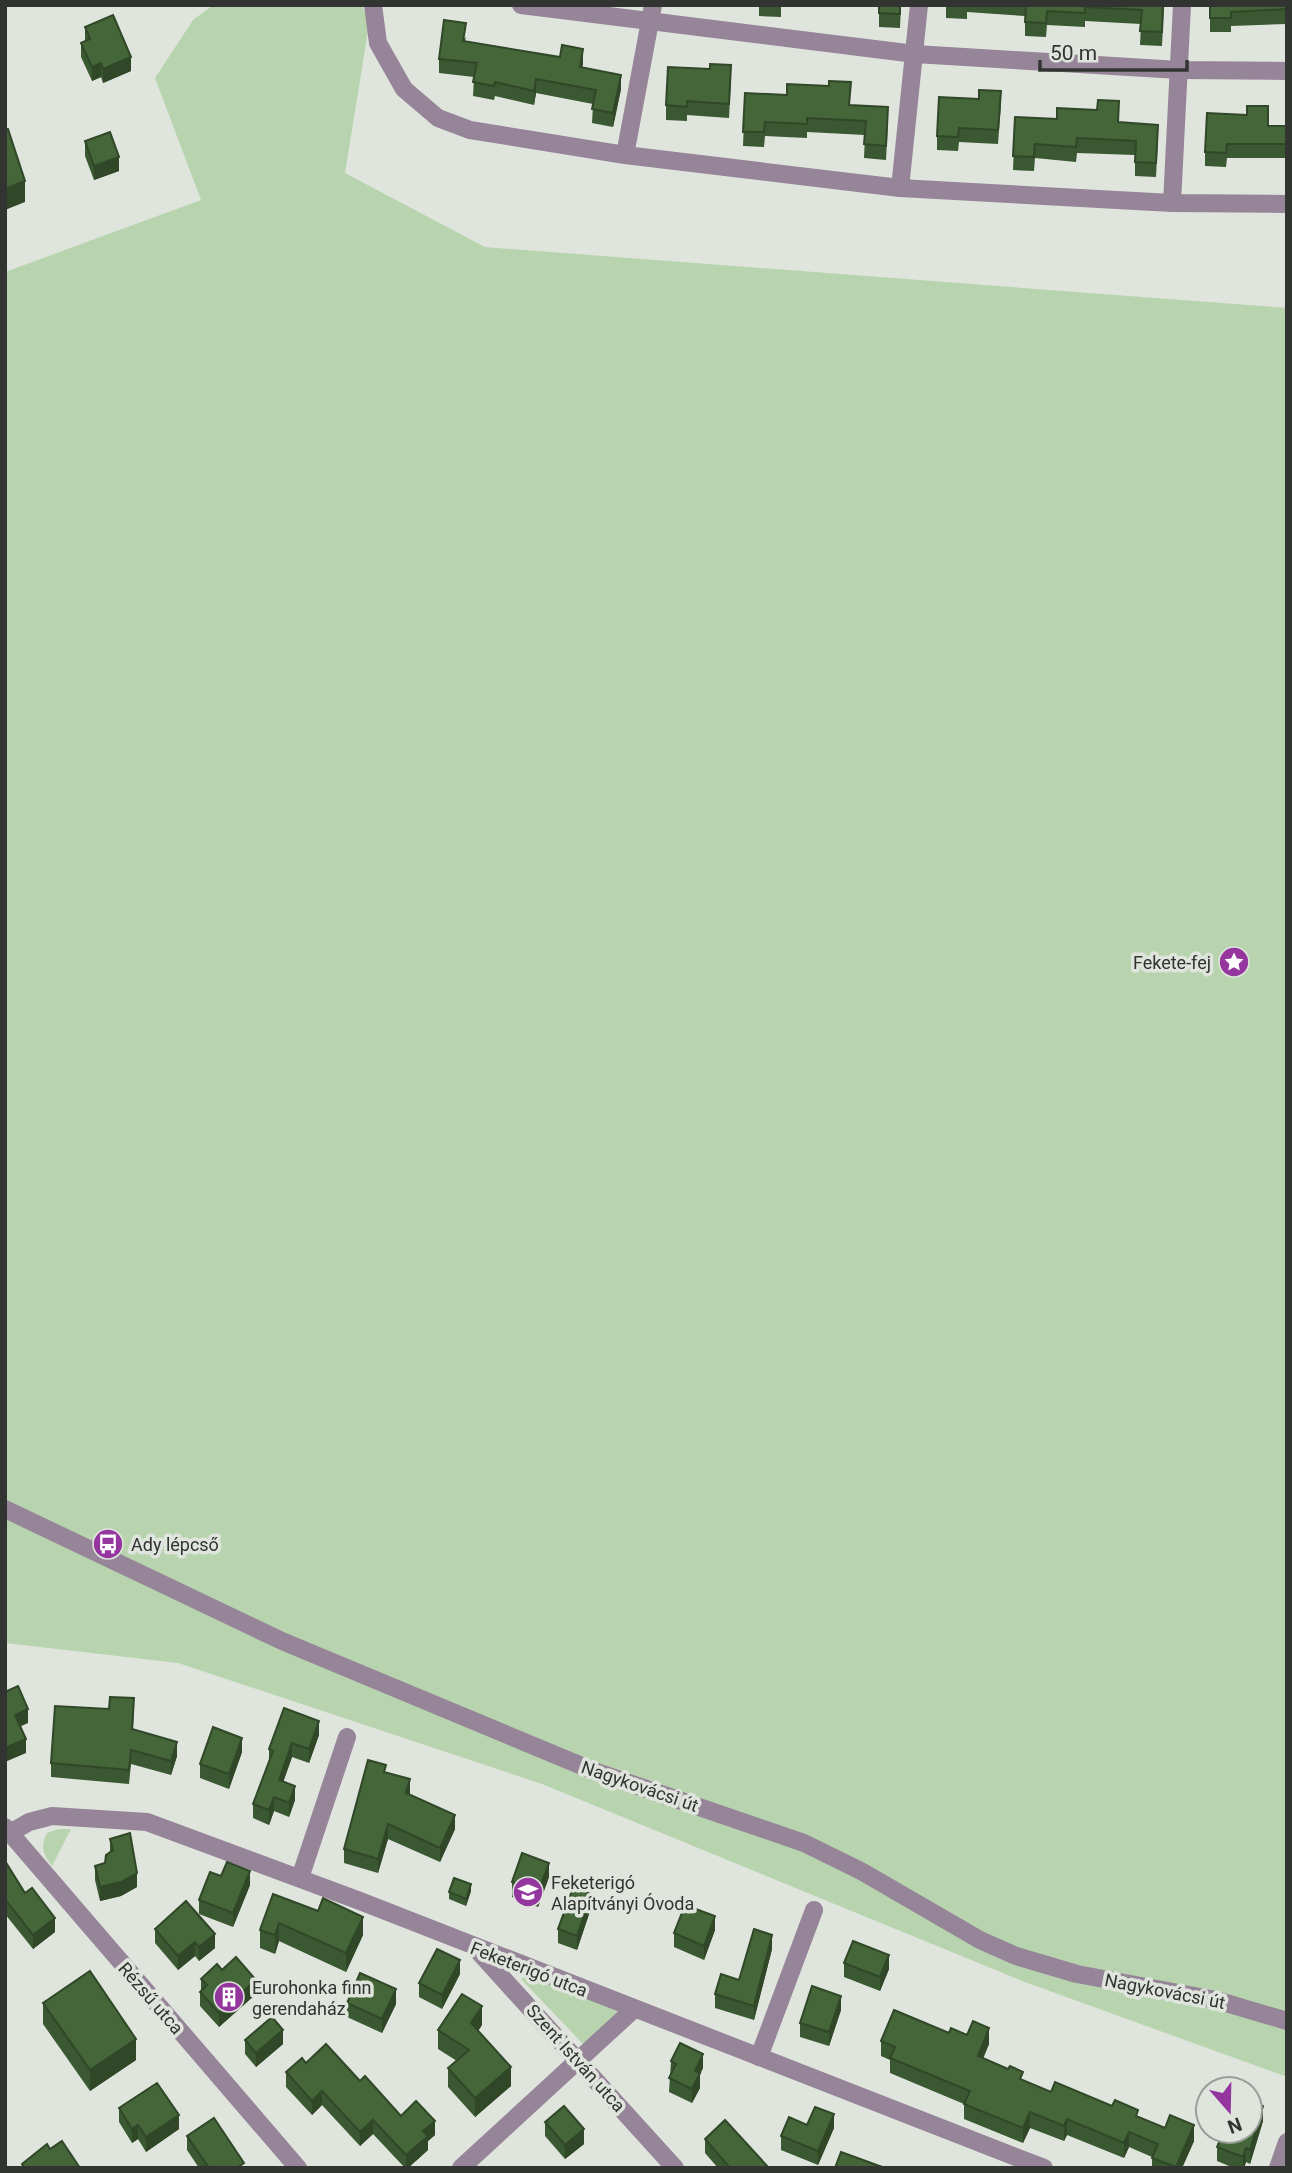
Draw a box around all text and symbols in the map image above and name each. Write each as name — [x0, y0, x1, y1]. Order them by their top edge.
scale bar — [1040, 28, 1187, 72]
text: 50 m — [1050, 41, 1097, 65]
place icon: Fekete-fej — [1217, 945, 1251, 979]
place label: Fekete-fej — [1133, 952, 1211, 973]
bus stop icon: Ady lépcső — [91, 1527, 125, 1561]
place label: Ady lépcső — [131, 1534, 219, 1555]
street label: Nagykovácsi út — [579, 1756, 701, 1816]
place label: Feketerigó Alapítványi Óvoda — [551, 1872, 694, 1914]
school or university icon: Feketerigó Alapítványi Óvoda — [511, 1875, 545, 1909]
street label: Feketerigó utca — [468, 1937, 590, 2001]
street label: Rézsű utca — [114, 1958, 188, 2038]
street label: Nagykovácsi út — [1103, 1969, 1227, 2013]
place label: Eurohonka finn gerendaház — [252, 1977, 372, 2019]
building icon: Eurohonka finn gerendaház — [212, 1980, 246, 2014]
street label: Szent István utca — [522, 2000, 630, 2116]
north arrow — [1194, 2075, 1264, 2145]
text: N — [1224, 2112, 1245, 2139]

